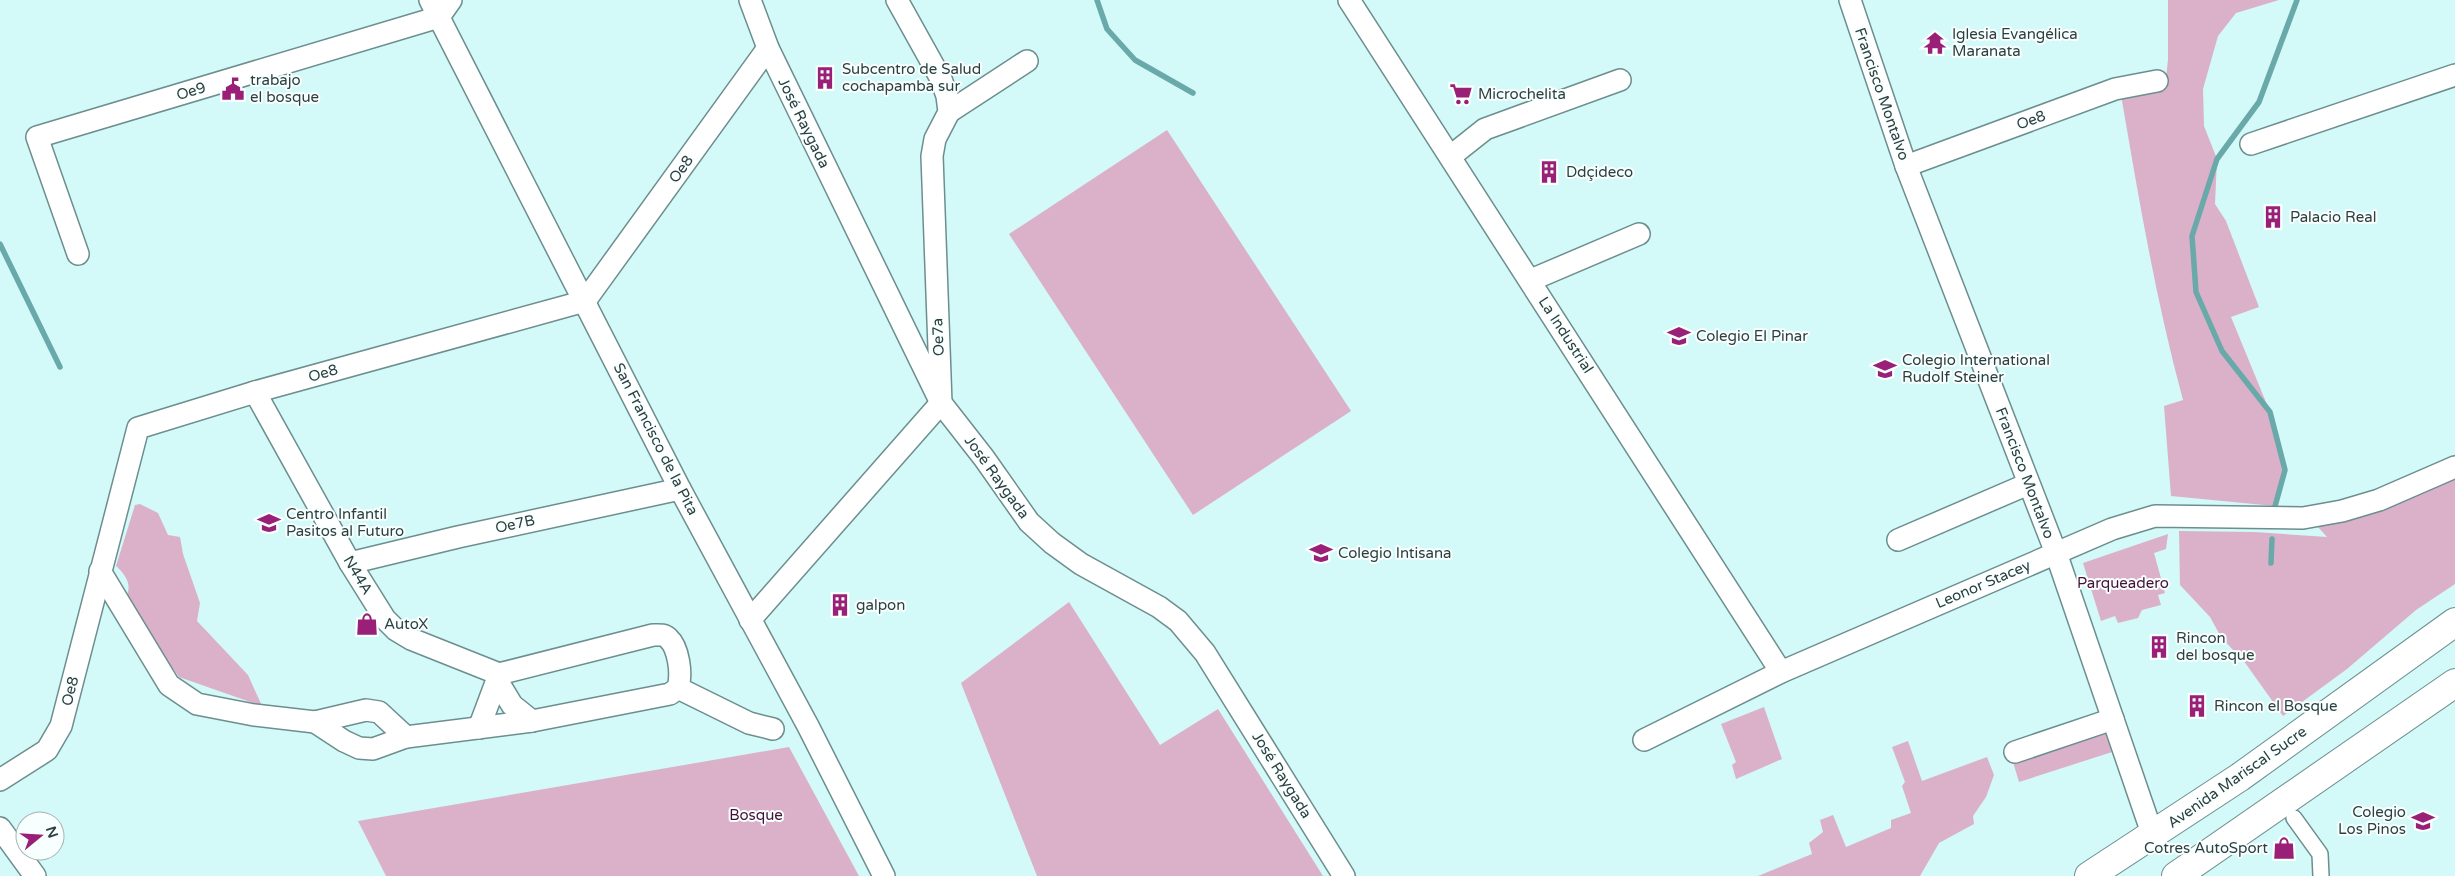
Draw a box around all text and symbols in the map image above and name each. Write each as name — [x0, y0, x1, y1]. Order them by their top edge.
street label: Francisco Montalvo — [1851, 25, 1913, 163]
place label: Iglesia Evangélica Maranata — [1952, 25, 2078, 60]
temple icon: Iglesia Evangélica Maranata — [1922, 30, 1948, 56]
place label: Subcentro de Salud cochapamba sur — [842, 60, 981, 95]
building icon: Subcentro de Salud cochapamba sur — [812, 65, 838, 91]
place label: trabajo el bosque — [250, 71, 319, 106]
street label: José Raygada — [774, 75, 834, 171]
public building icon: trabajo el bosque — [220, 76, 246, 102]
street label: Oe9 — [174, 78, 208, 104]
supermarket icon: Microchelita — [1448, 81, 1474, 107]
place label: Microchelita — [1478, 85, 1566, 103]
street label: Oe8 — [2014, 106, 2048, 134]
street label: Oe8 — [665, 152, 697, 186]
building icon: Ddçideco — [1536, 159, 1562, 185]
place label: Ddçideco — [1566, 163, 1633, 181]
building icon: Palacio Real — [2260, 204, 2286, 230]
place label: Palacio Real — [2290, 208, 2376, 226]
street label: La Industrial — [1535, 293, 1597, 377]
street label: Oe7a — [928, 318, 948, 356]
school or university icon: Colegio El Pinar — [1666, 323, 1692, 349]
place label: Colegio El Pinar — [1696, 327, 1808, 345]
place label: Colegio International Rudolf Steiner — [1902, 351, 2050, 386]
school or university icon: Colegio International Rudolf Steiner — [1872, 356, 1898, 382]
street label: Oe8 — [306, 360, 340, 386]
street label: San Francisco de la Pita — [610, 360, 702, 518]
street label: Francisco Montalvo — [1992, 405, 2058, 541]
street label: José Raygada — [961, 432, 1033, 522]
place label: Centro Infantil Pasitos al Futuro — [286, 505, 404, 540]
school or university icon: Centro Infantil Pasitos al Futuro — [256, 510, 282, 536]
street label: Oe7B — [493, 511, 537, 537]
school or university icon: Colegio Intisana — [1308, 540, 1334, 566]
place label: Colegio Intisana — [1338, 544, 1452, 562]
street label: N44A — [339, 552, 377, 598]
street label: Leonor Stacey — [1933, 556, 2033, 612]
park label: Parqueadero — [2077, 574, 2169, 592]
building icon: galpon — [827, 592, 853, 618]
place label: galpon — [856, 596, 905, 614]
shop icon: AutoX — [354, 611, 380, 637]
place label: AutoX — [384, 615, 428, 633]
place label: Rincon del bosque — [2176, 629, 2254, 664]
building icon: Rincon del bosque — [2146, 634, 2172, 660]
street label: Oe8 — [58, 674, 82, 708]
building icon: Rincon el Bosque — [2184, 693, 2210, 719]
place label: Rincon el Bosque — [2214, 697, 2338, 715]
street label: Avenida Mariscal Sucre — [2164, 722, 2310, 832]
street label: José Raygada — [1248, 728, 1316, 822]
place label: Colegio Los Pinos — [2338, 803, 2406, 838]
park label: Bosque — [729, 806, 783, 824]
school or university icon: Colegio Los Pinos — [2410, 808, 2436, 834]
north arrow — [15, 811, 65, 861]
text: N — [42, 824, 62, 840]
shop icon: Cotres AutoSport — [2271, 835, 2297, 861]
place label: Cotres AutoSport — [2144, 839, 2268, 857]

